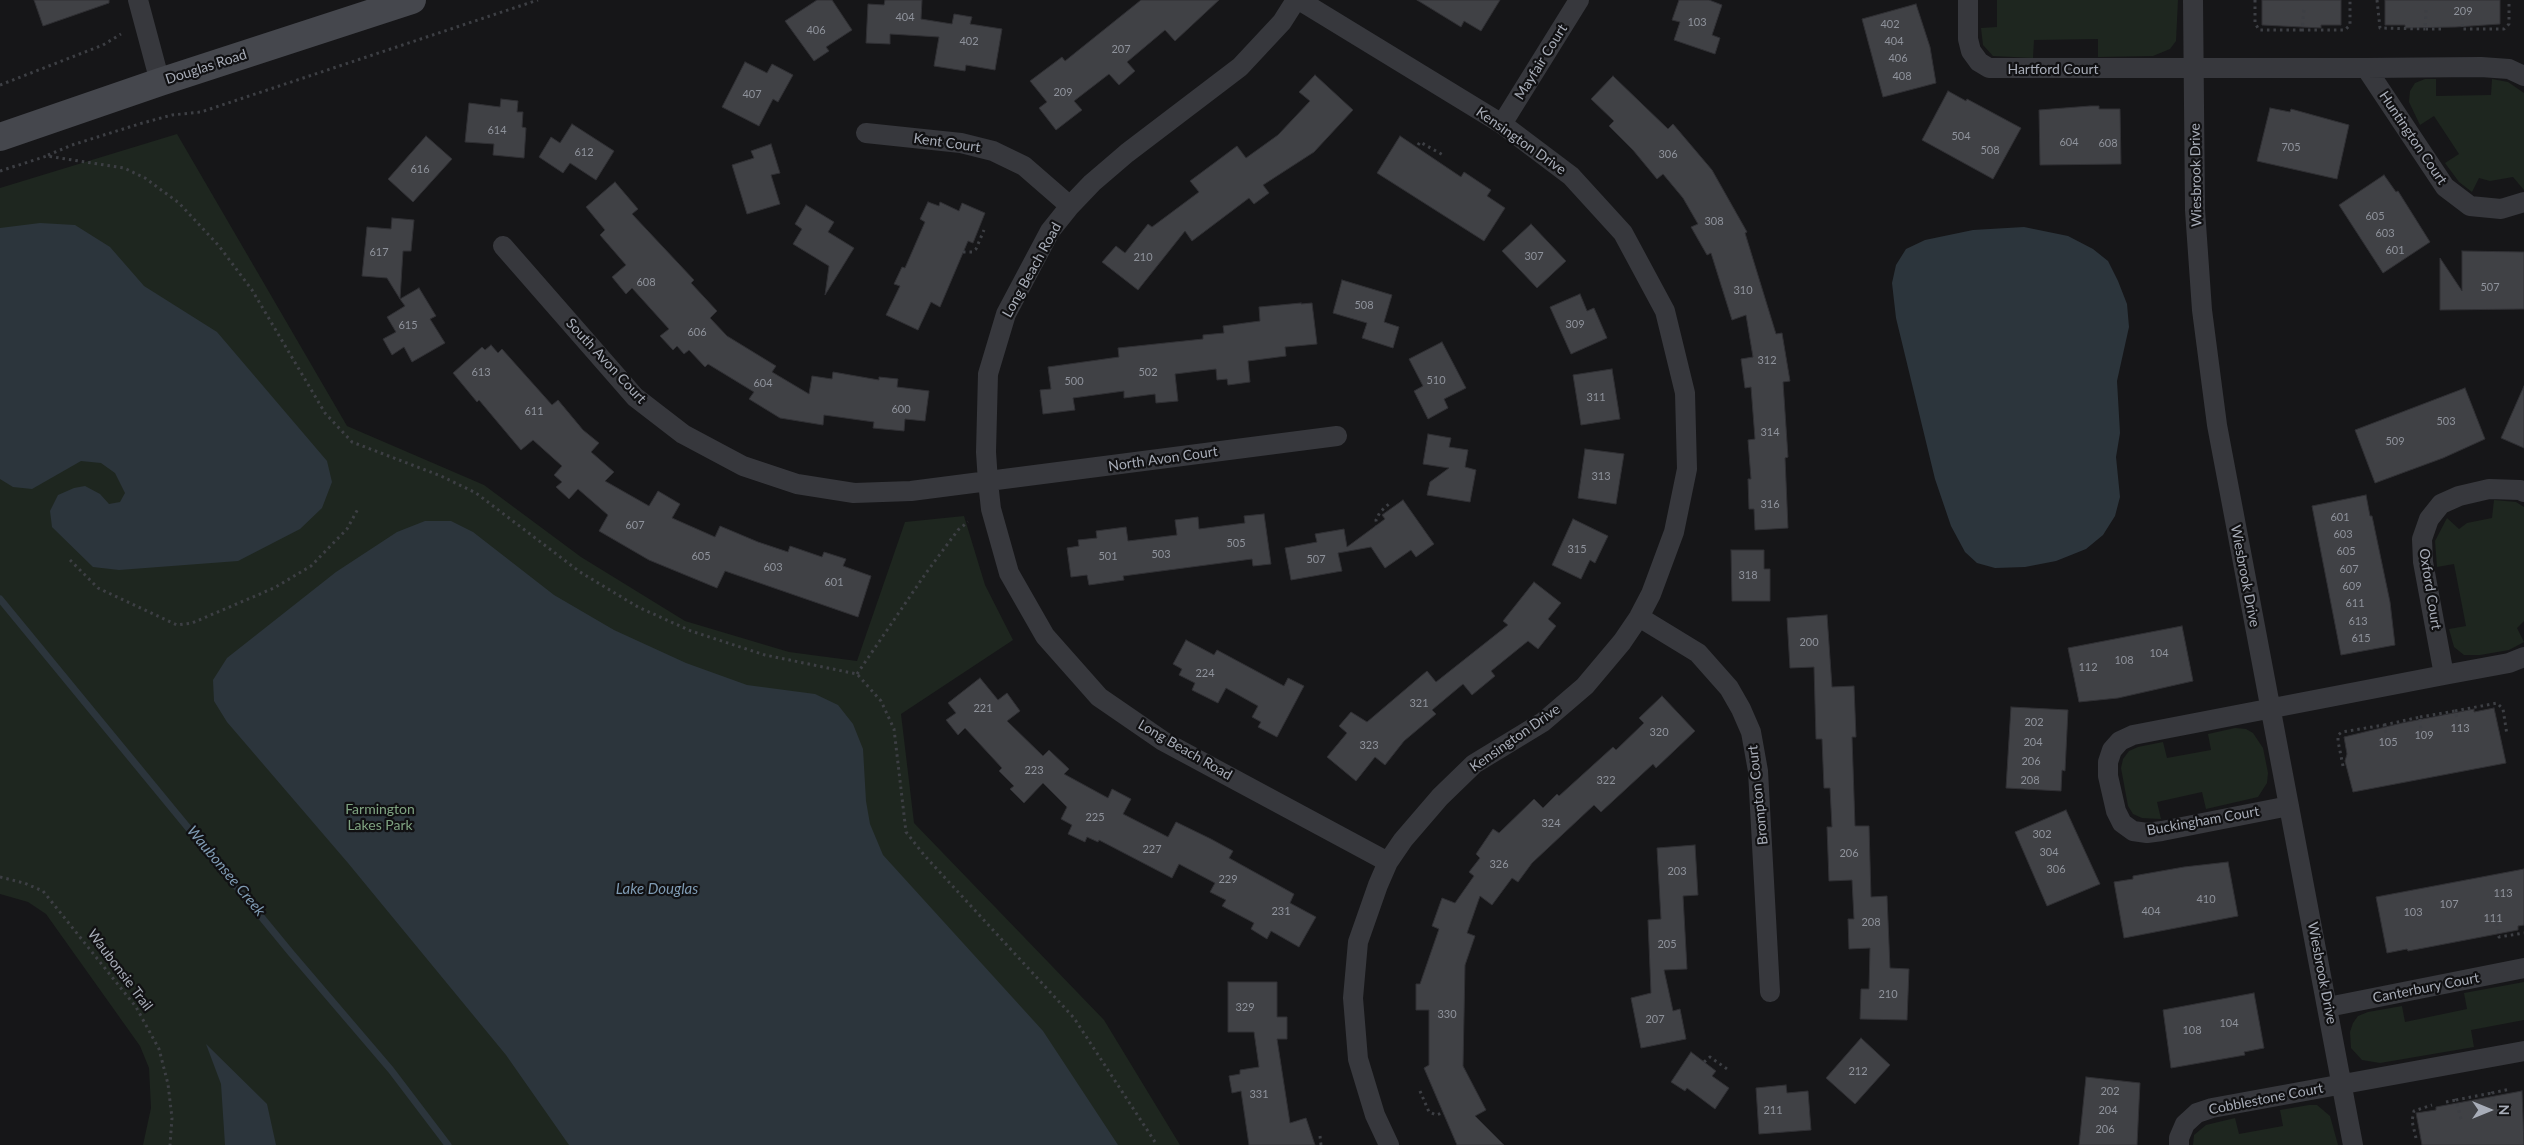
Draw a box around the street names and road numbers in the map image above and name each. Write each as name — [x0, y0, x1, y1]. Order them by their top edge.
street label: Mayfair Court — [1511, 21, 1571, 103]
street label: Douglas Road — [163, 46, 249, 88]
street label: Hartford Court — [2007, 61, 2099, 77]
street label: Huntington Court — [2376, 88, 2450, 188]
street label: Kensington Drive — [1473, 104, 1569, 178]
street label: Wiesbrook Drive — [2187, 123, 2205, 227]
street label: Kent Court — [912, 130, 982, 156]
street label: Long Beach Road — [999, 220, 1065, 320]
street label: South Avon Court — [562, 315, 650, 407]
street label: North Avon Court — [1107, 443, 1219, 475]
street label: Wiesbrook Drive — [2227, 523, 2263, 629]
street label: Oxford Court — [2415, 547, 2445, 631]
street label: Kensington Drive — [1467, 701, 1563, 775]
street label: Long Beach Road — [1135, 716, 1235, 784]
street label: Brompton Court — [1744, 744, 1772, 846]
street label: Buckingham Court — [2145, 803, 2261, 839]
street label: Wiesbrook Drive — [2304, 920, 2340, 1026]
street label: Waubonsie Trail — [84, 926, 156, 1014]
street label: Canterbury Court — [2371, 969, 2481, 1007]
street label: Cobblestone Court — [2207, 1080, 2325, 1118]

